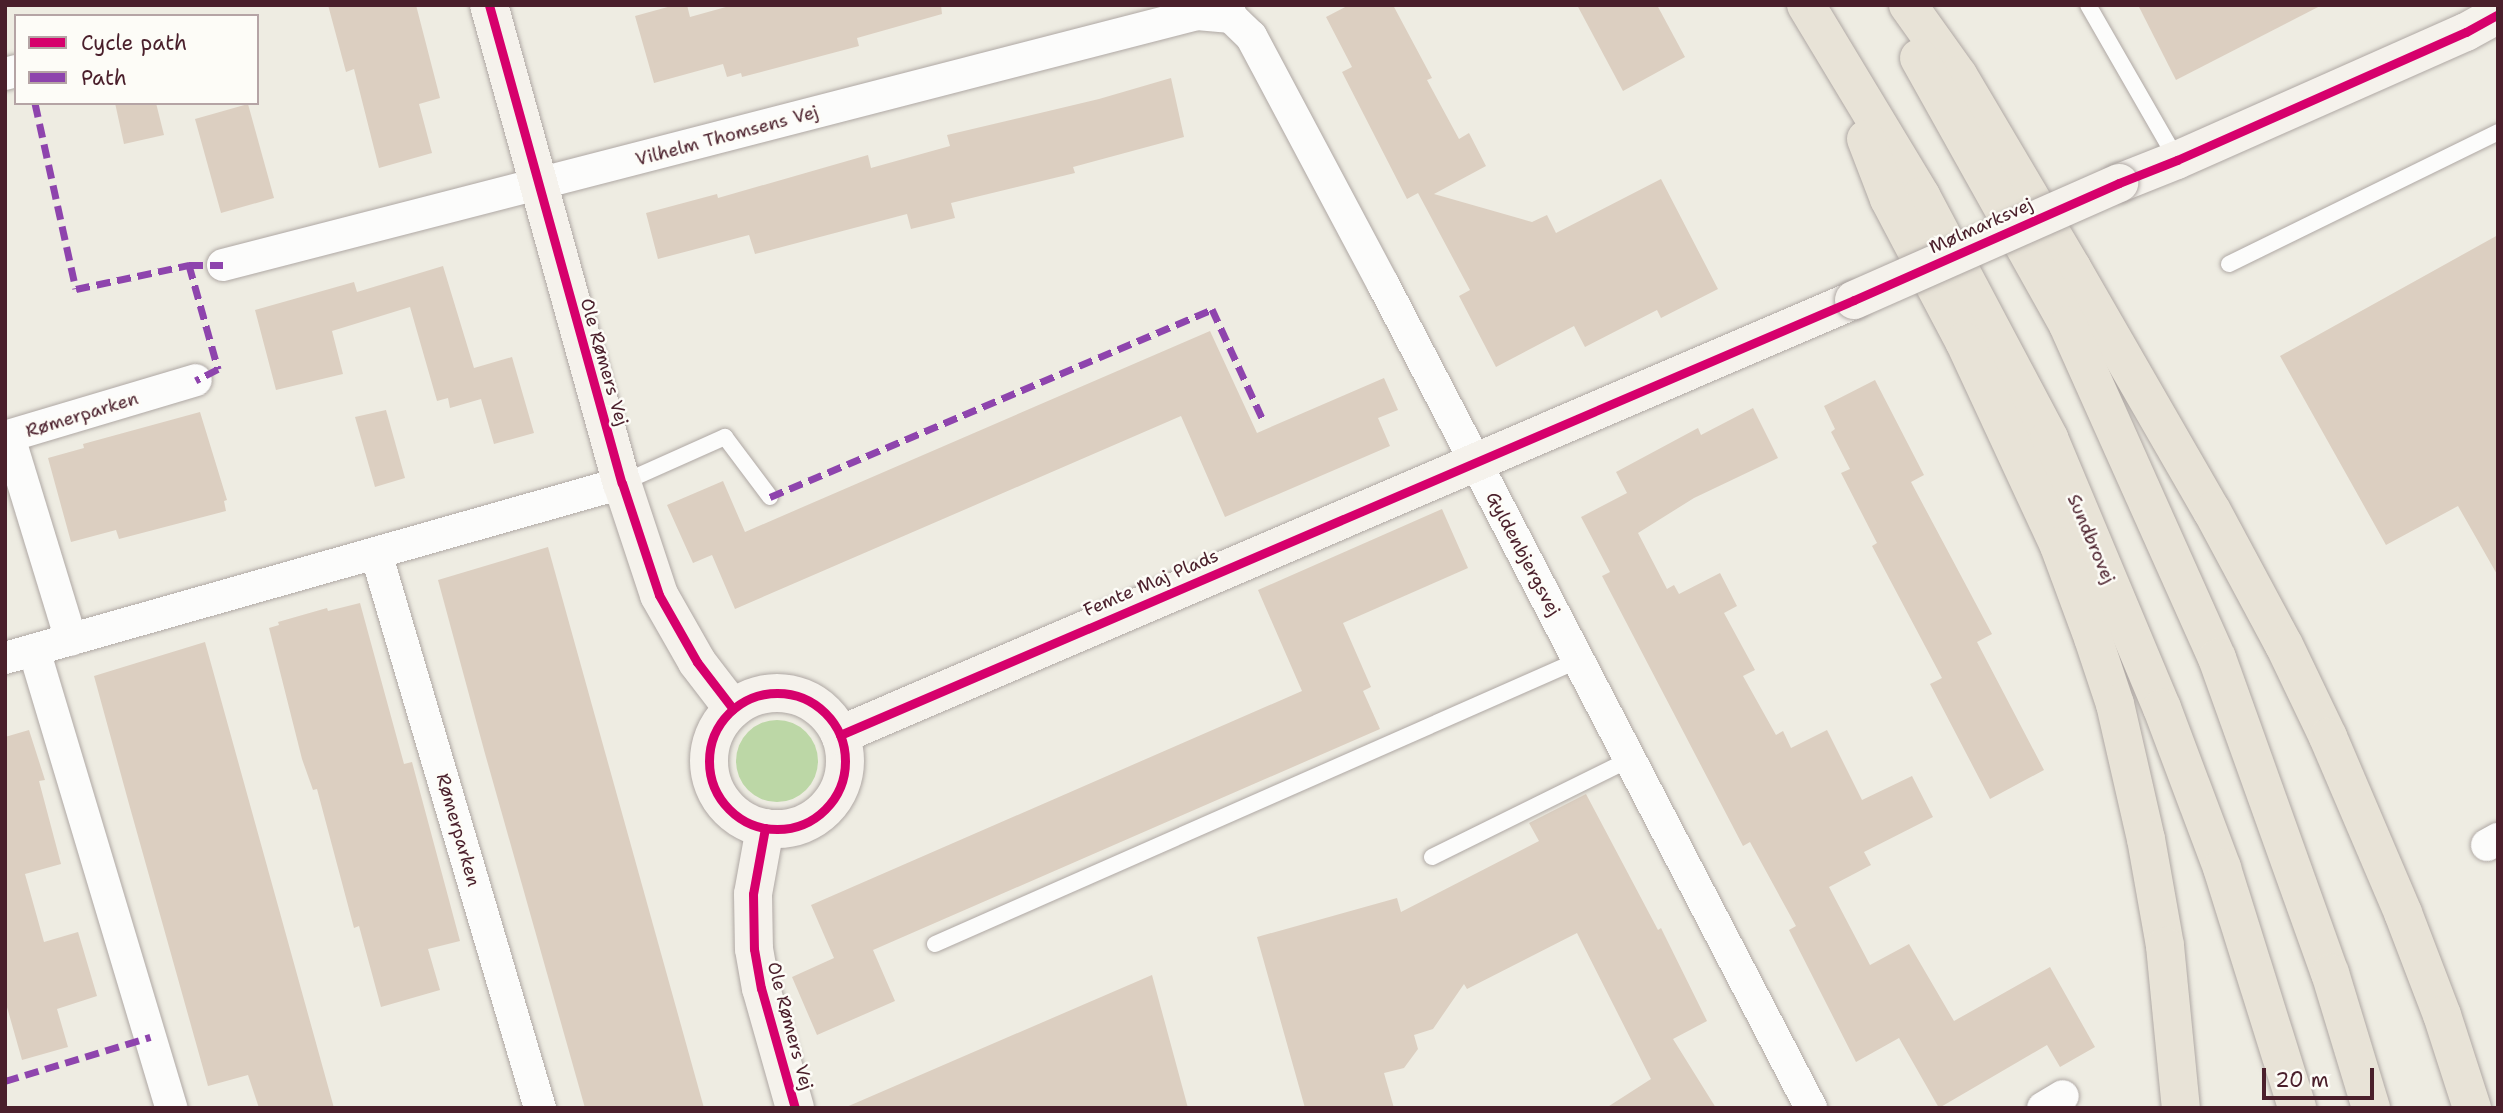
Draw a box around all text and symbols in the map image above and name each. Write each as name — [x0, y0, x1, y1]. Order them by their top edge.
legend — [14, 14, 259, 105]
text: Cycle path — [81, 29, 187, 57]
text: Path — [81, 64, 127, 92]
street label: Vilhelm Thomsens Vej — [633, 101, 821, 171]
street label: Mølmarksvej — [1926, 194, 2036, 258]
street label: Ole Rømers Vej — [575, 296, 633, 428]
street label: Rømerparken — [23, 388, 141, 442]
street label: Gyldenbjergsvej — [1481, 488, 1565, 620]
street label: Sundbrovej — [2062, 491, 2120, 587]
street label: Femte Maj Plads — [1080, 545, 1222, 621]
street label: Rømerparken — [432, 771, 484, 889]
street label: Ole Rømers Vej — [763, 960, 817, 1092]
scale bar — [2265, 1054, 2377, 1098]
text: 20 m — [2275, 1066, 2329, 1094]

